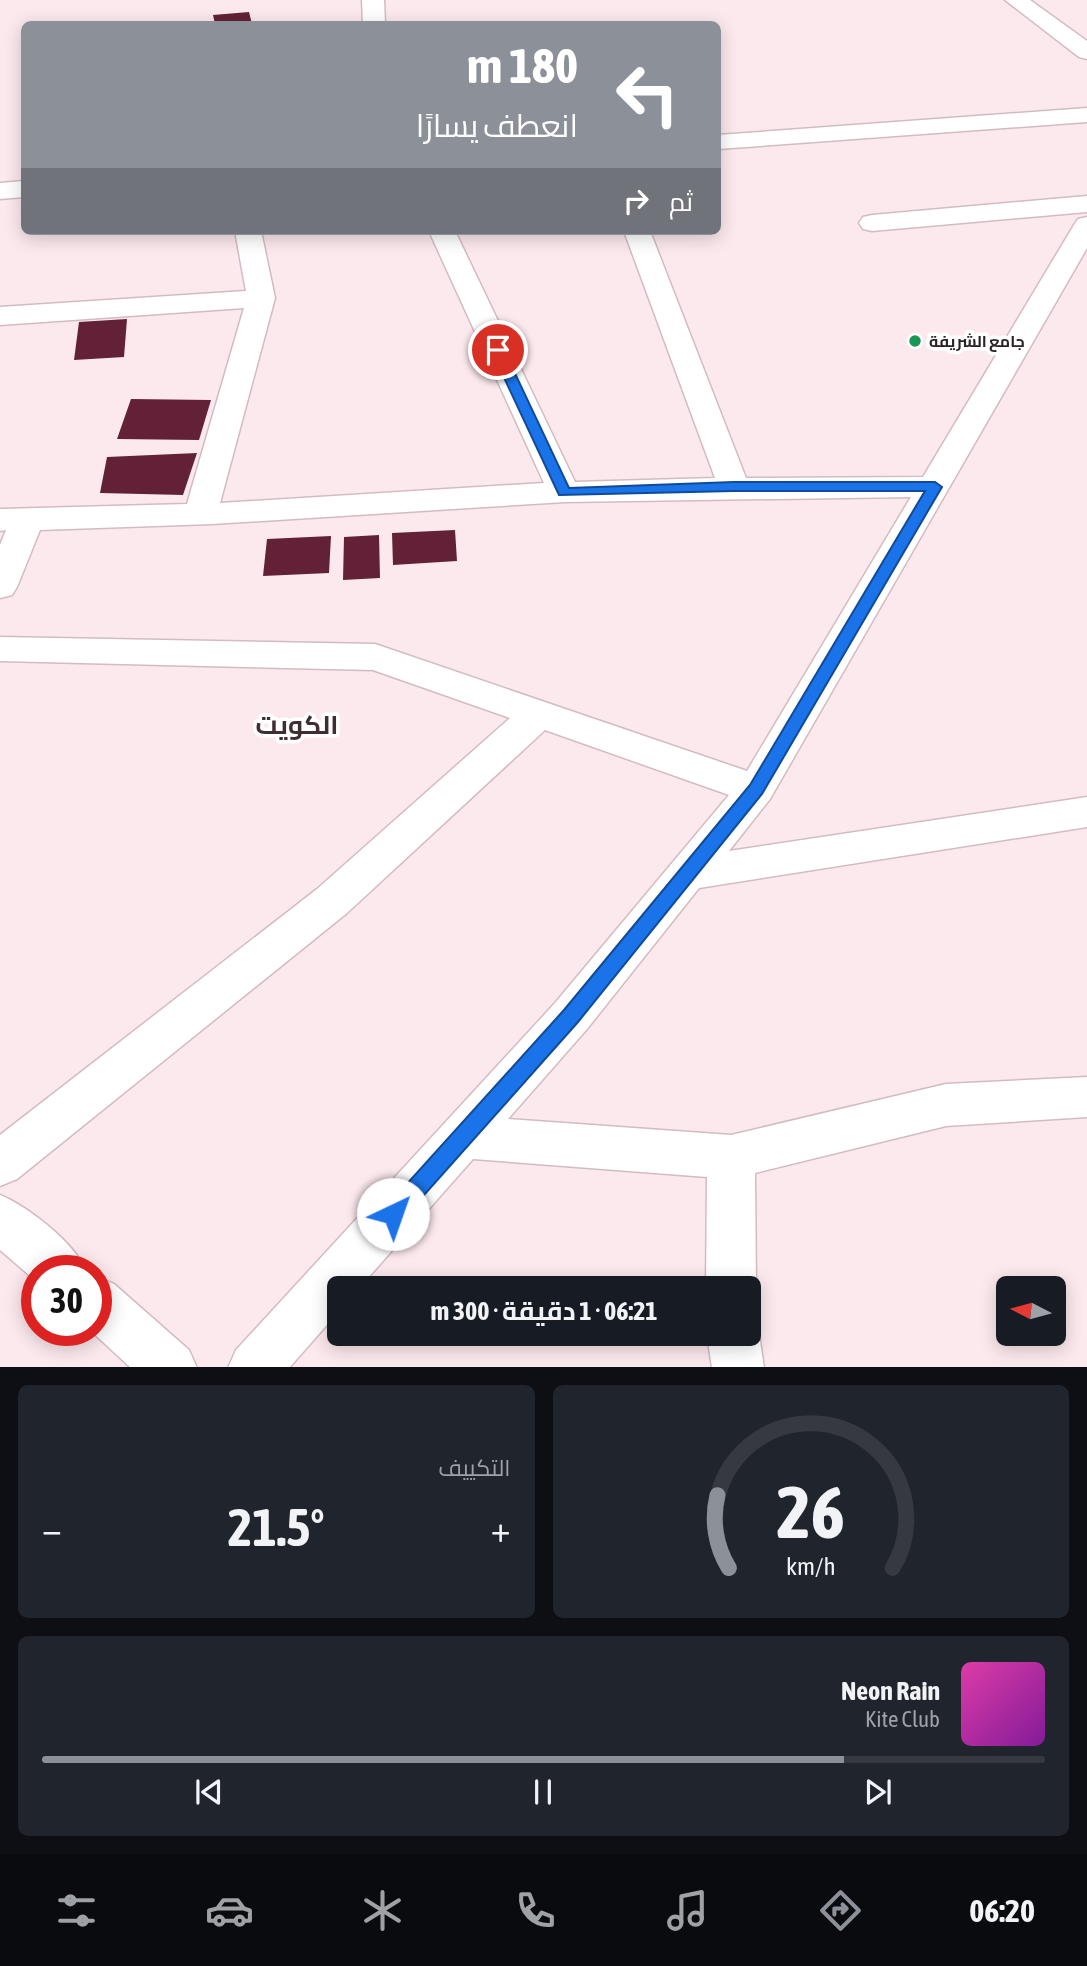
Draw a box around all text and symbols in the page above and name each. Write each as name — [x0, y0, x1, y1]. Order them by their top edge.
text: 180 m — [467, 37, 578, 93]
icon: left — [602, 49, 693, 140]
text: انعطف يسارًا — [416, 107, 578, 144]
icon: right — [617, 182, 655, 220]
text: ثم — [669, 187, 693, 217]
pin — [468, 320, 528, 380]
icon: arrive — [479, 331, 517, 369]
place label: جامع الشريفة — [929, 332, 1025, 352]
marker: جامع الشريفة — [907, 333, 923, 349]
district label: الكويت — [255, 710, 339, 740]
position arrow — [356, 1177, 430, 1251]
speed limit sign: 30 — [21, 1255, 112, 1346]
north arrow — [996, 1276, 1066, 1346]
map controls — [996, 1276, 1066, 1346]
text: 06:21 · 1 دقيقة · 300 m — [430, 1296, 658, 1326]
text: التكييف — [438, 1455, 511, 1481]
text: 26 — [777, 1470, 845, 1553]
text: 21.5° — [228, 1497, 325, 1557]
text: − — [42, 1507, 62, 1550]
text: + — [491, 1507, 511, 1550]
text: km/h — [786, 1551, 836, 1579]
text: Neon Rain — [841, 1676, 940, 1706]
text: Kite Club — [865, 1706, 940, 1732]
icon: previous — [190, 1773, 228, 1811]
icon: pause — [524, 1773, 562, 1811]
icon: next — [859, 1773, 897, 1811]
icon: filters — [52, 1886, 101, 1935]
icon: car — [205, 1886, 254, 1935]
icon: climate — [358, 1886, 407, 1935]
icon: phone — [511, 1886, 560, 1935]
icon: music — [663, 1886, 712, 1935]
icon: directions — [816, 1886, 865, 1935]
text: 06:20 — [969, 1892, 1035, 1929]

